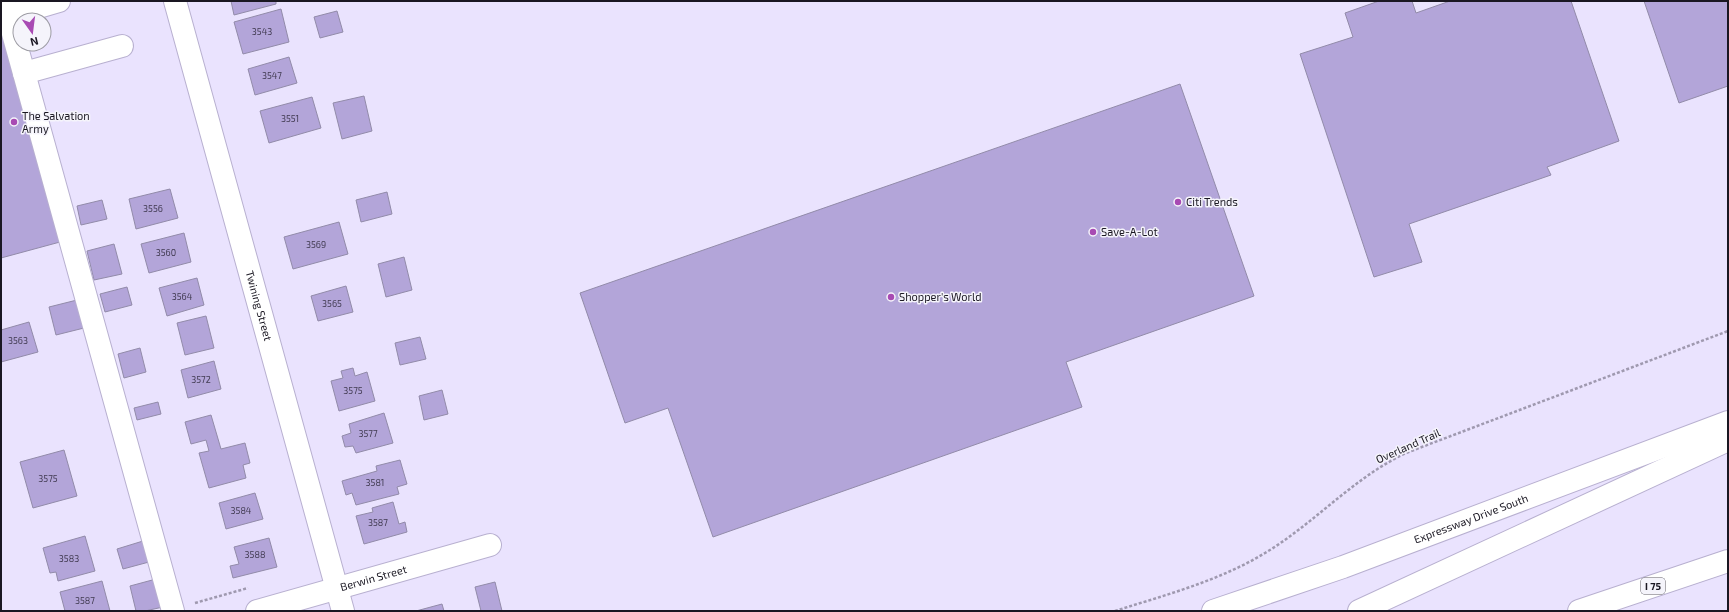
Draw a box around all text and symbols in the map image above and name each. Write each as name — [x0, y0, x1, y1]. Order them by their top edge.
north arrow — [12, 12, 52, 52]
house number: 3543 — [252, 26, 272, 37]
text: N — [29, 35, 40, 49]
house number: 3547 — [262, 70, 282, 81]
place label: The Salvation Army — [22, 109, 90, 135]
house number: 3551 — [281, 113, 299, 124]
marker: The Salvation Army — [9, 117, 19, 127]
place label: Citi Trends — [1186, 195, 1238, 208]
marker: Citi Trends — [1173, 197, 1183, 207]
house number: 3556 — [143, 203, 163, 214]
place label: Save-A-Lot — [1101, 225, 1158, 238]
marker: Save-A-Lot — [1088, 227, 1098, 237]
house number: 3569 — [306, 239, 326, 250]
house number: 3560 — [156, 247, 176, 258]
street label: Twining Street — [244, 269, 275, 342]
place label: Shopper's World — [899, 290, 982, 303]
house number: 3564 — [172, 291, 193, 302]
marker: Shopper's World — [886, 292, 896, 302]
house number: 3565 — [322, 298, 342, 309]
house number: 3563 — [8, 335, 28, 346]
house number: 3572 — [191, 374, 211, 385]
house number: 3575 — [343, 385, 363, 396]
street label: Overland Trail — [1373, 425, 1443, 466]
house number: 3577 — [358, 428, 378, 439]
house number: 3575 — [38, 473, 58, 484]
house number: 3581 — [366, 477, 384, 488]
street label: Expressway Drive South — [1412, 491, 1530, 546]
house number: 3584 — [231, 505, 252, 516]
house number: 3587 — [368, 517, 388, 528]
house number: 3588 — [245, 549, 265, 560]
house number: 3583 — [59, 553, 79, 564]
street label: Berwin Street — [339, 562, 408, 593]
road number: I 75 — [1641, 578, 1665, 594]
house number: 3587 — [75, 595, 95, 606]

